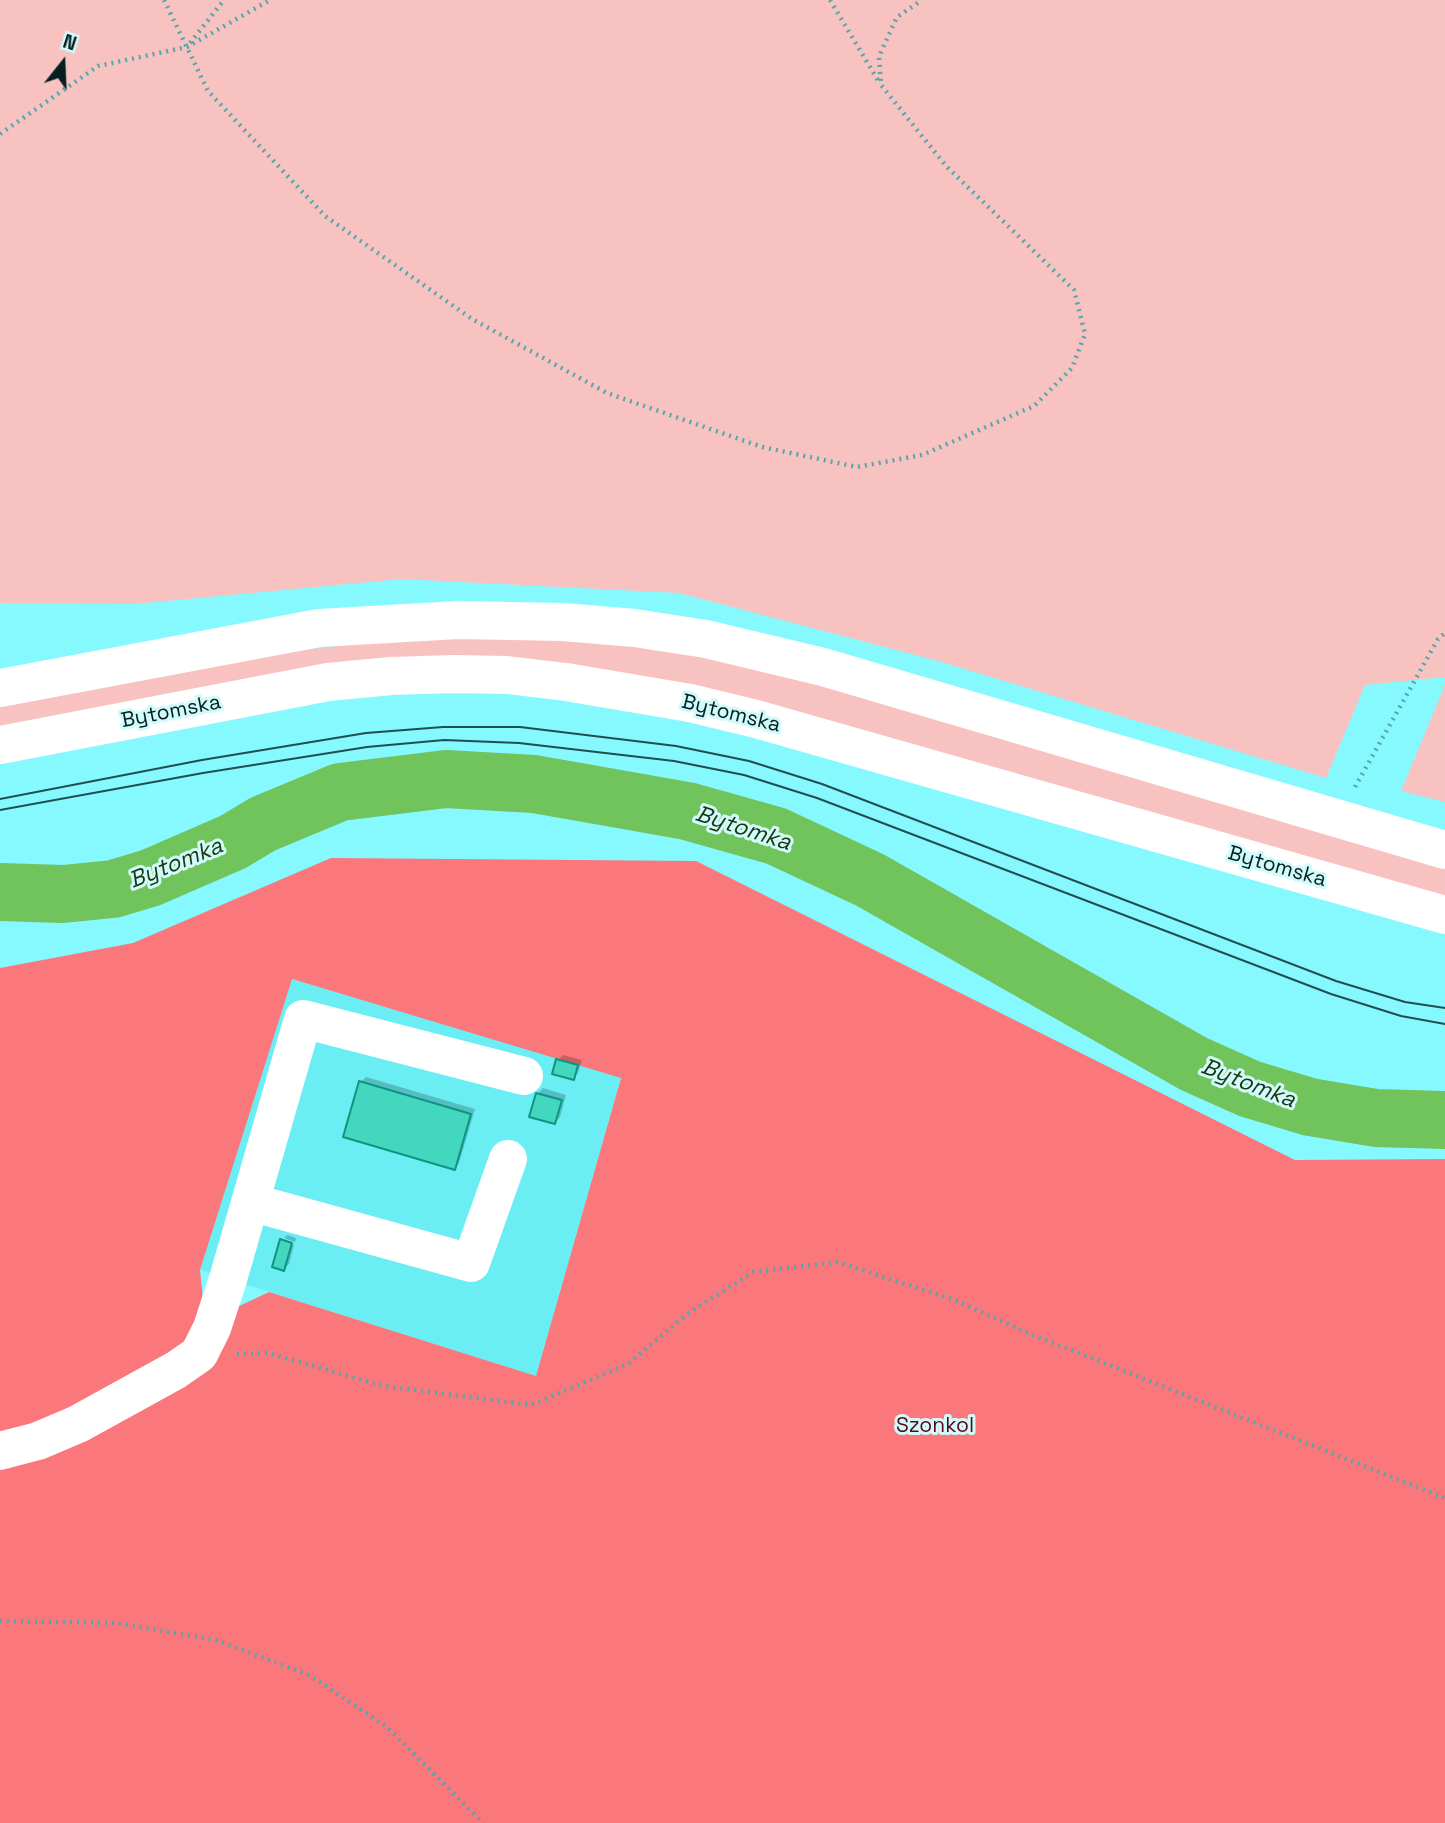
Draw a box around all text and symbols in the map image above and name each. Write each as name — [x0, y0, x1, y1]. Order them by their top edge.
north arrow — [28, 28, 98, 98]
text: N — [60, 29, 80, 56]
street label: Bytomska — [119, 690, 223, 734]
street label: Bytomska — [679, 690, 783, 738]
water label: Bytomka — [692, 801, 794, 857]
water label: Bytomka — [125, 833, 227, 895]
street label: Bytomska — [1225, 841, 1329, 893]
water label: Bytomka — [1197, 1053, 1299, 1115]
park label: Szonkol — [896, 1413, 974, 1439]

